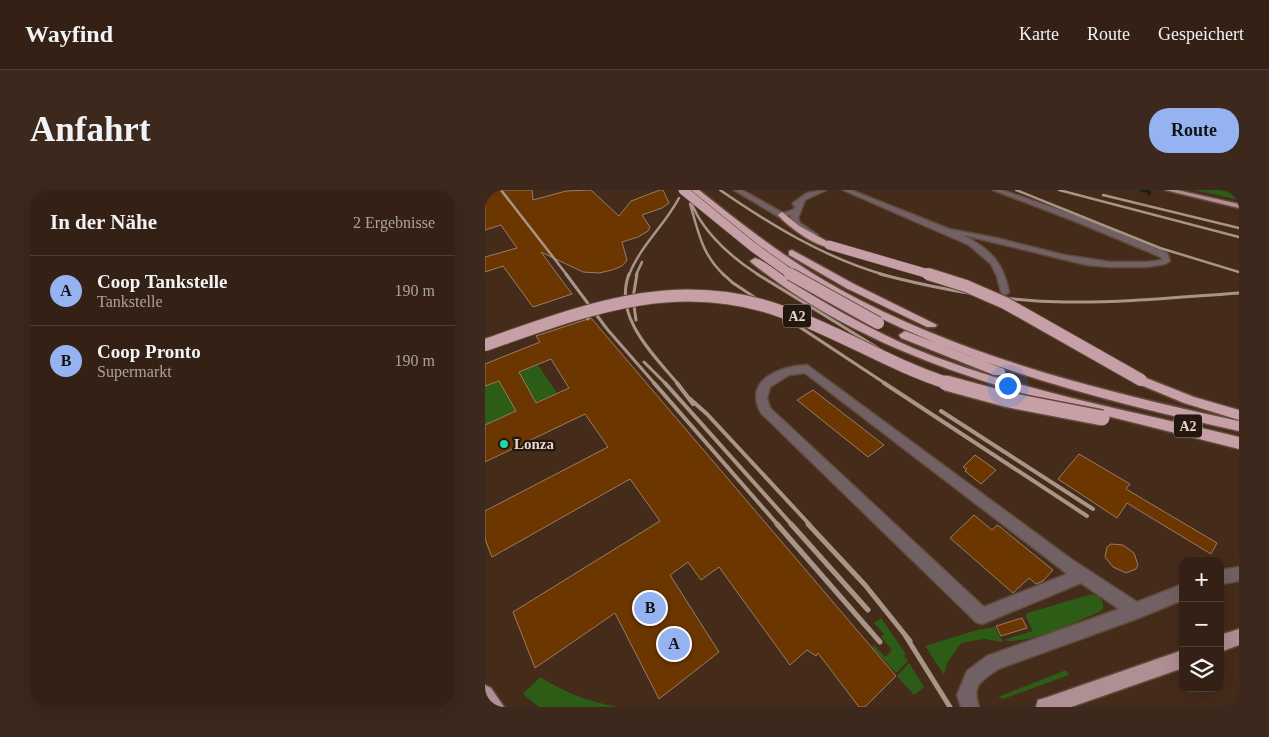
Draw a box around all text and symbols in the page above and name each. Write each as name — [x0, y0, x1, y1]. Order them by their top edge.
text: Wayfind — [25, 21, 113, 47]
text: Karte — [1019, 24, 1059, 44]
text: Route — [1087, 24, 1130, 44]
text: Gespeichert — [1158, 24, 1244, 44]
button: Route — [1149, 108, 1239, 153]
text: Anfahrt — [30, 110, 151, 149]
text: In der Nähe — [50, 210, 157, 234]
text: 2 Ergebnisse — [353, 214, 435, 231]
text: Coop Tankstelle — [97, 271, 227, 292]
text: A — [60, 282, 72, 299]
text: 190 m — [395, 282, 435, 299]
text: Tankstelle — [97, 293, 163, 310]
road number: A2 — [783, 304, 811, 328]
text: Coop Pronto — [97, 341, 201, 362]
text: B — [61, 352, 71, 369]
text: 190 m — [395, 352, 435, 369]
text: Supermarkt — [97, 363, 172, 380]
your location — [995, 373, 1021, 399]
road number: A2 — [1174, 415, 1202, 438]
place label: Lonza — [514, 436, 555, 452]
marker: Lonza — [498, 438, 510, 450]
map controls — [1179, 557, 1224, 692]
button: + — [1179, 557, 1224, 602]
pin: B — [634, 589, 666, 627]
button: − — [1179, 602, 1224, 647]
pin: A — [658, 625, 690, 663]
button: layers — [1179, 647, 1224, 692]

